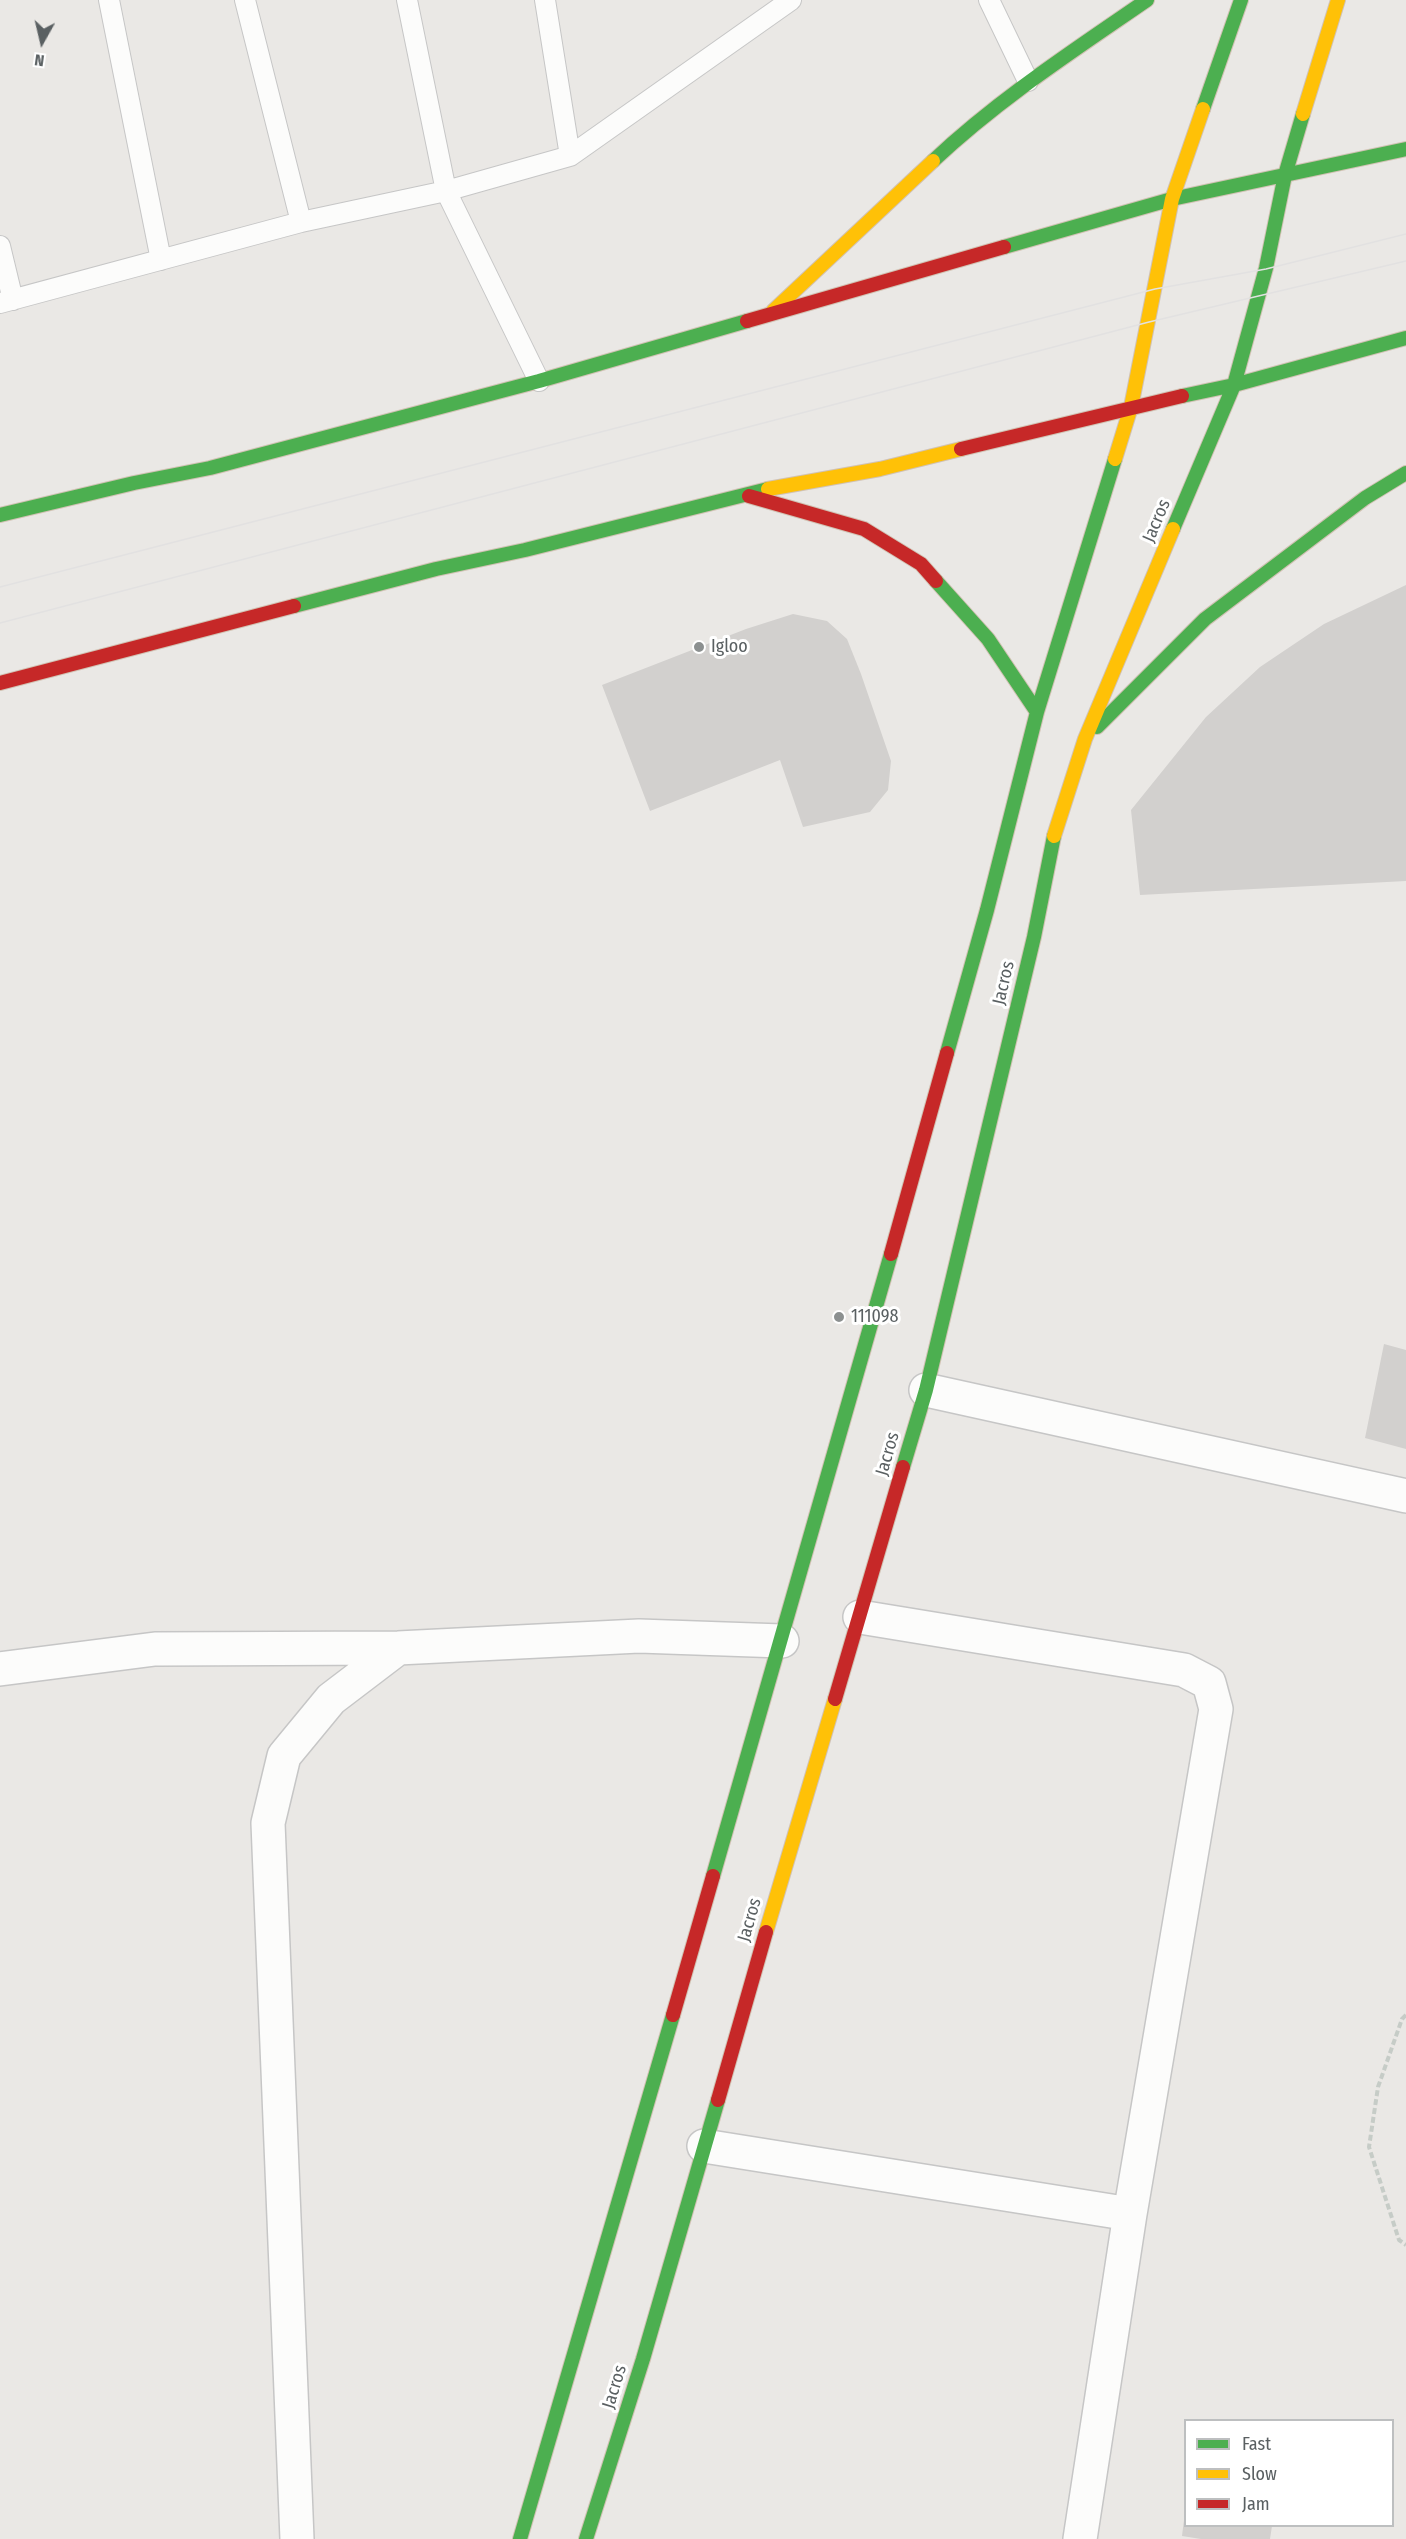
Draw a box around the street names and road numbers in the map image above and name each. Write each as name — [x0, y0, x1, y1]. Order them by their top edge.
street label: Jacros — [1138, 496, 1176, 546]
street label: Jacros — [988, 959, 1020, 1007]
street label: Jacros — [872, 1430, 904, 1478]
street label: Jacros — [734, 1896, 766, 1944]
street label: Jacros — [598, 2363, 632, 2411]

